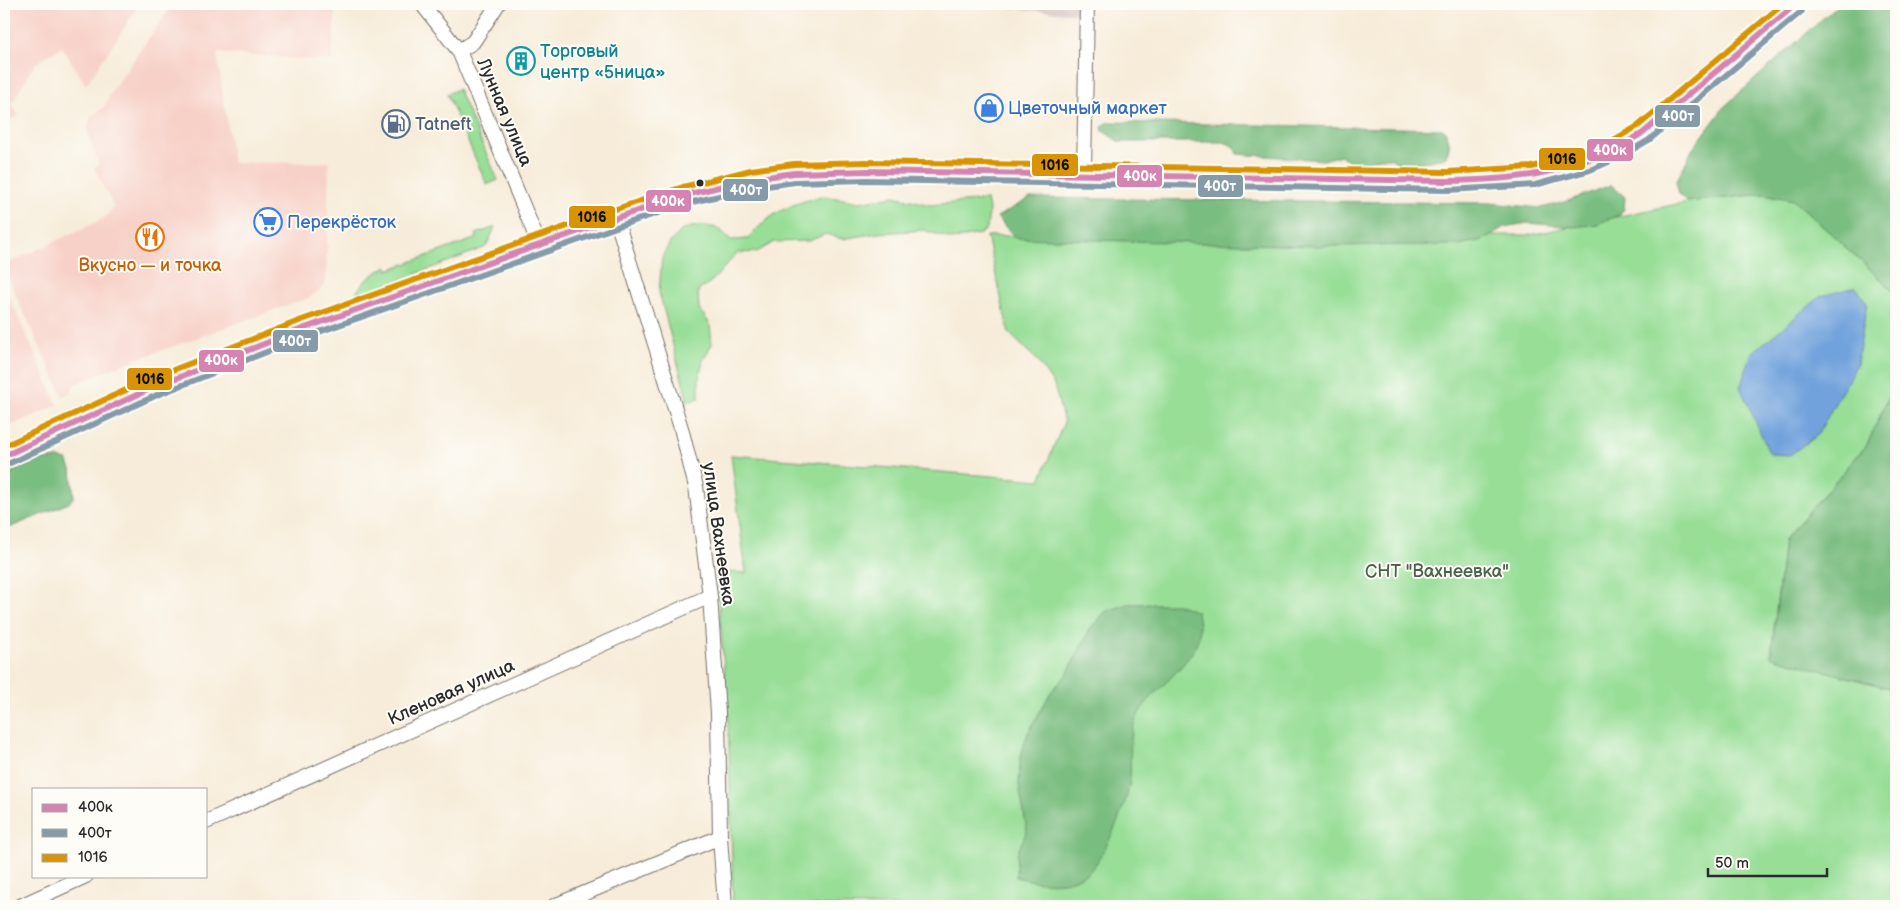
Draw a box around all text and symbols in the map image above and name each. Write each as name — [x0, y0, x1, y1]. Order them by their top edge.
place label: Торговый центр «5ница» — [540, 41, 666, 83]
building icon: Торговый центр «5ница» — [506, 46, 536, 76]
street label: Лунная улица — [472, 54, 537, 170]
shop icon: Цветочный маркет — [974, 93, 1004, 123]
place label: Цветочный маркет — [1008, 98, 1167, 119]
line badge: 400т — [1654, 104, 1701, 128]
text: 400т — [1662, 108, 1695, 125]
fuel station icon: Tatneft — [381, 109, 411, 139]
place label: Tatneft — [415, 114, 472, 135]
line badge: 400к — [1586, 138, 1634, 162]
text: 400к — [1593, 142, 1627, 159]
line badge: 1016 — [1538, 147, 1586, 171]
text: 1016 — [1548, 151, 1577, 168]
line badge: 1016 — [1031, 153, 1079, 177]
text: 1016 — [1041, 157, 1070, 174]
line badge: 400к — [1116, 164, 1163, 188]
text: 400к — [1123, 168, 1157, 185]
line badge: 400т — [1197, 174, 1244, 198]
unlabelled marker — [695, 178, 705, 188]
line badge: 400т — [722, 178, 769, 202]
text: 400т — [1204, 178, 1237, 195]
text: 400т — [730, 182, 763, 199]
line badge: 400к — [645, 189, 692, 213]
text: 400к — [651, 193, 685, 210]
line badge: 1016 — [568, 205, 616, 229]
supermarket icon: Перекрёсток — [253, 207, 283, 237]
text: 1016 — [578, 209, 607, 226]
place label: Перекрёсток — [287, 212, 397, 233]
restaurant icon: Вкусно — и точка — [135, 222, 165, 252]
place label: Вкусно — и точка — [78, 255, 222, 276]
line badge: 400т — [272, 329, 319, 353]
text: 400т — [279, 333, 312, 350]
line badge: 400к — [198, 349, 245, 373]
text: 400к — [204, 352, 238, 369]
line badge: 1016 — [126, 367, 173, 391]
text: 1016 — [136, 371, 165, 388]
street label: улица Вахнеевка — [698, 461, 739, 607]
park label: СНТ "Вахнеевка" — [1365, 561, 1509, 582]
street label: Кленовая улица — [385, 655, 518, 730]
legend — [32, 788, 208, 878]
text: 400к — [78, 798, 113, 817]
text: 400т — [78, 824, 112, 843]
scale bar — [1708, 845, 1826, 877]
text: 1016 — [78, 848, 108, 867]
text: 50 m — [1715, 854, 1749, 873]

